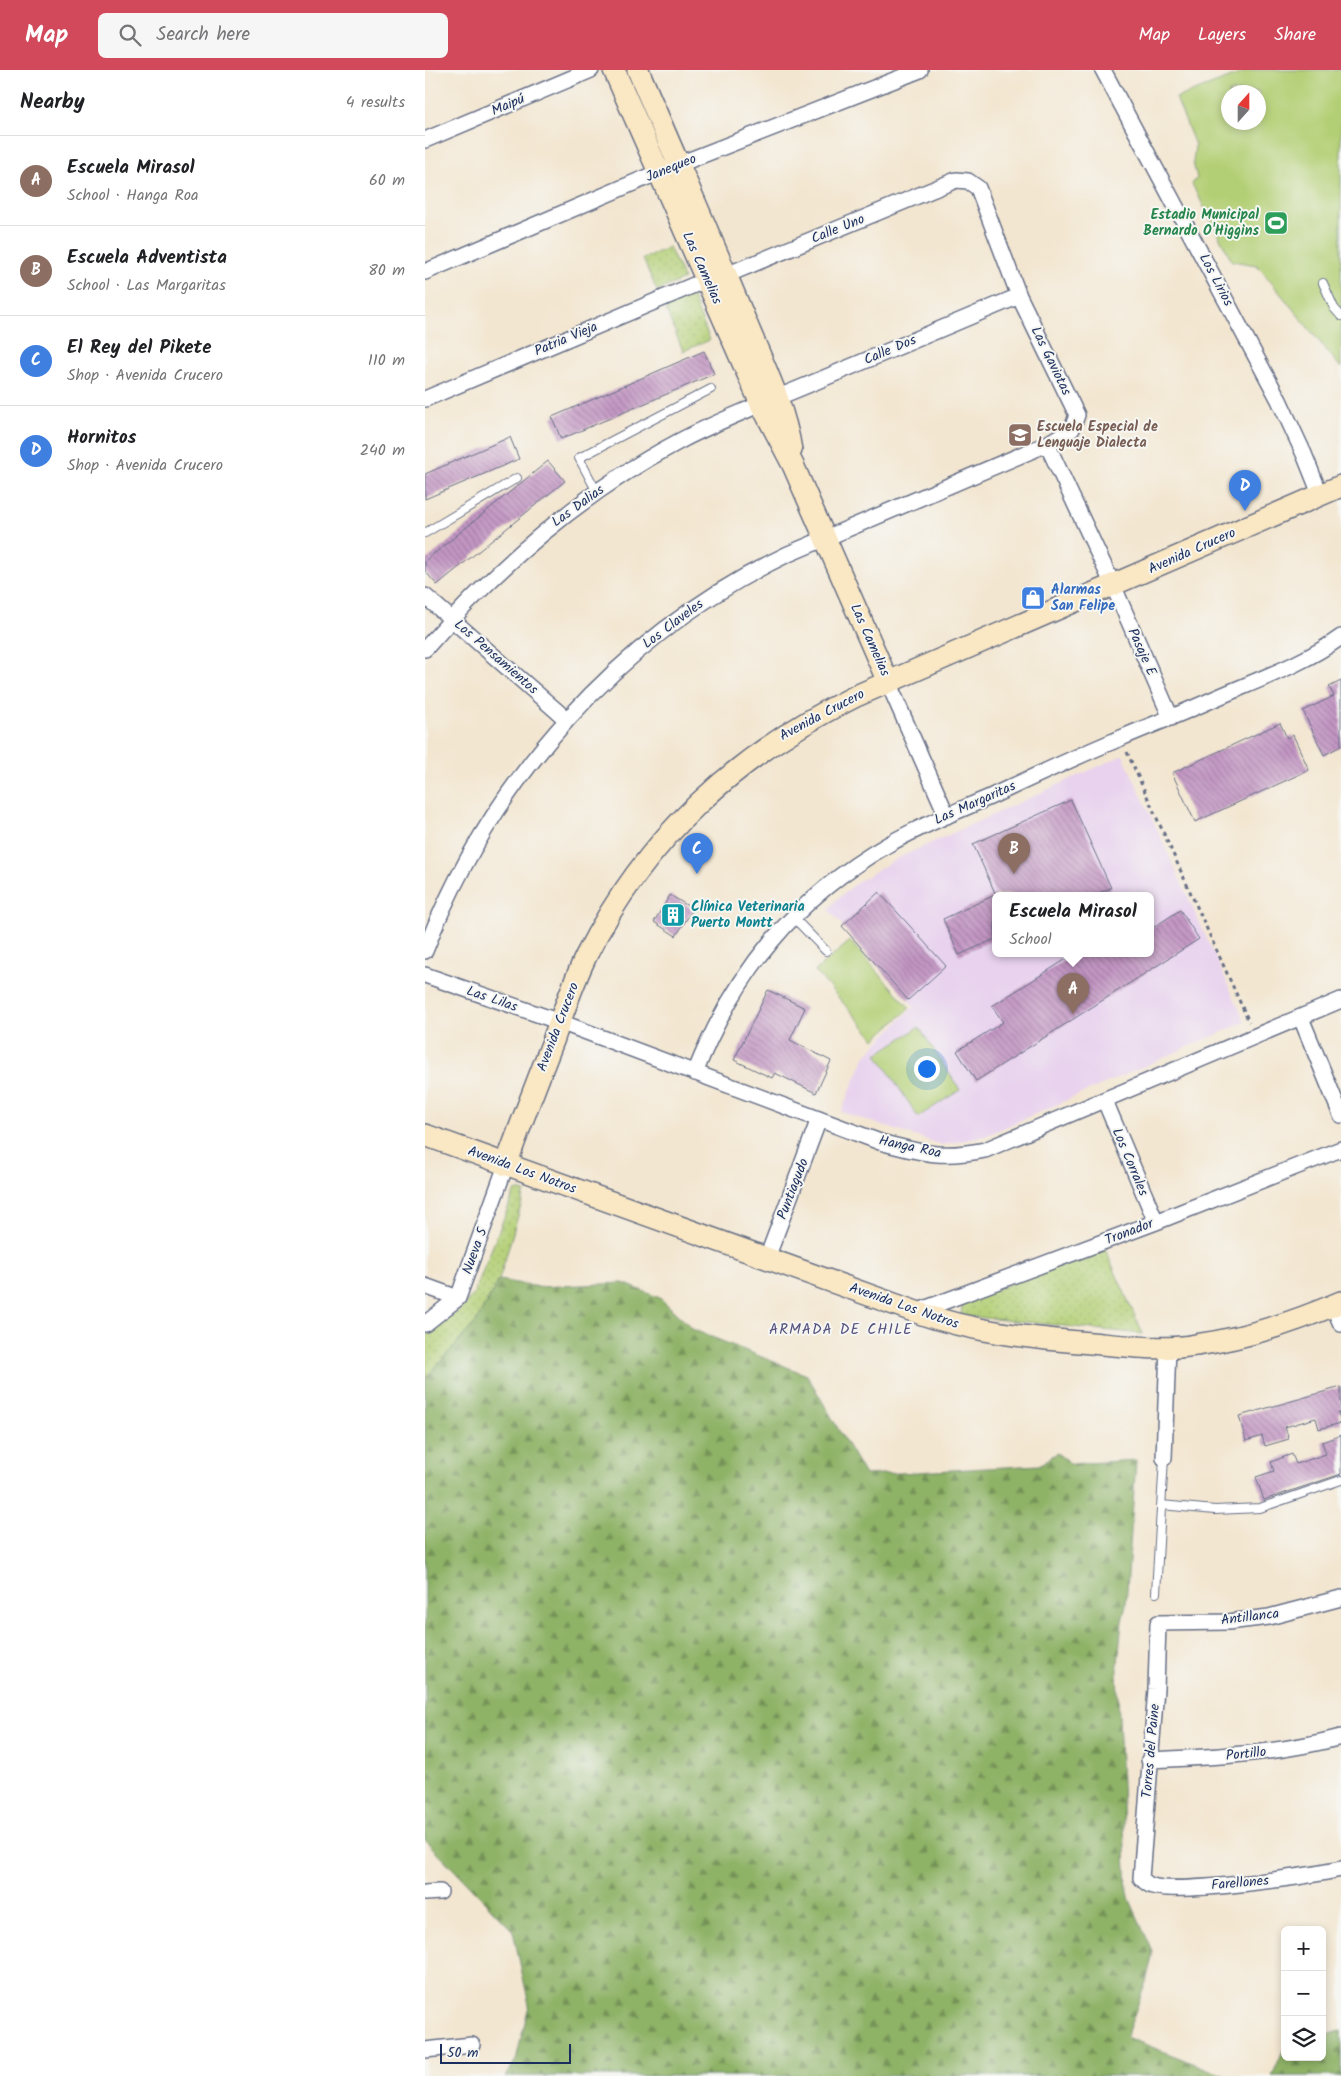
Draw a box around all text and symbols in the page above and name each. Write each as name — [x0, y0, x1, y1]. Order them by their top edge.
search box — [98, 13, 448, 58]
text: Map — [25, 16, 68, 55]
text: Search here — [156, 20, 250, 50]
icon: search — [116, 21, 144, 49]
text: Map — [1139, 21, 1170, 50]
text: Layers — [1198, 21, 1246, 50]
text: Share — [1274, 21, 1316, 50]
north arrow — [1221, 85, 1266, 130]
text: Nearby — [20, 86, 85, 119]
street label: Maipú — [488, 88, 528, 122]
text: 4 results — [346, 90, 405, 115]
street label: Janequeo — [642, 148, 700, 188]
text: Escuela Mirasol — [67, 153, 195, 183]
text: A — [31, 168, 41, 193]
text: 60 m — [369, 168, 405, 193]
text: School · Hanga Roa — [67, 183, 199, 208]
place label: Estadio Municipal Bernardo O'Higgins — [1143, 204, 1259, 242]
street label: Calle Uno — [808, 208, 868, 250]
sports icon: Estadio Municipal Bernardo O'Higgins — [1263, 210, 1289, 236]
street label: Las Camelias — [676, 228, 728, 308]
text: Escuela Adventista — [67, 243, 227, 273]
street label: Los Lirios — [1193, 250, 1239, 310]
text: B — [31, 258, 41, 283]
text: 80 m — [368, 258, 405, 283]
text: School · Las Margaritas — [67, 273, 226, 298]
street label: Patria Vieja — [531, 316, 601, 362]
street label: Las Gaviotas — [1025, 323, 1077, 399]
street label: Calle Dos — [860, 329, 920, 371]
text: El Rey del Pikete — [67, 333, 211, 363]
text: C — [31, 348, 41, 373]
text: 110 m — [368, 348, 405, 373]
text: Shop · Avenida Crucero — [67, 363, 223, 388]
place label: Escuela Especial de Lenguaje Dialecta — [1037, 416, 1158, 454]
school or university icon: Escuela Especial de Lenguaje Dialecta — [1007, 422, 1033, 448]
text: Hornitos — [67, 423, 136, 453]
text: D — [31, 438, 41, 463]
text: 240 m — [360, 438, 405, 463]
text: Shop · Avenida Crucero — [67, 453, 223, 478]
pin: D — [1229, 470, 1261, 511]
street label: Las Dalias — [547, 479, 609, 533]
street label: Avenida Crucero — [1145, 522, 1239, 580]
place label: Alarmas San Felipe — [1051, 579, 1115, 617]
shop icon: Alarmas San Felipe — [1020, 585, 1046, 611]
street label: Los Claveles — [638, 594, 708, 654]
street label: Las Camelias — [844, 600, 896, 680]
street label: Los Pensamientos — [449, 614, 543, 700]
street label: Pasaje E — [1122, 625, 1163, 680]
street label: Avenida Crucero — [775, 683, 869, 747]
street label: Las Margaritas — [931, 775, 1019, 831]
pin: C — [681, 833, 713, 874]
pin: B — [998, 833, 1030, 874]
popup — [992, 892, 1154, 957]
place label: Clínica Veterinaria Puerto Montt — [691, 896, 805, 934]
text: Escuela Mirasol — [1009, 897, 1137, 927]
building icon: Clínica Veterinaria Puerto Montt — [660, 902, 686, 928]
text: School — [1009, 927, 1052, 952]
pin: A — [1057, 973, 1089, 1014]
street label: Avenida Crucero — [531, 979, 585, 1075]
street label: Las Lilas — [463, 980, 521, 1018]
your location — [914, 1056, 940, 1082]
street label: Los Corrales — [1106, 1125, 1154, 1199]
street label: Hanga Roa — [877, 1130, 943, 1164]
street label: Avenida Los Notros — [464, 1140, 580, 1200]
street label: Puntiagudo — [771, 1155, 815, 1223]
street label: Tronador — [1101, 1212, 1158, 1251]
street label: Nueva 5 — [456, 1223, 494, 1277]
street label: Avenida Los Notros — [846, 1277, 962, 1335]
district label: ARMADA DE CHILE — [769, 1318, 913, 1342]
street label: Antillanca — [1220, 1603, 1280, 1631]
street label: Torres del Paine — [1136, 1702, 1166, 1799]
street label: Portillo — [1225, 1741, 1267, 1767]
street label: Farellones — [1210, 1870, 1270, 1896]
map controls — [1281, 1926, 1326, 2061]
button: + — [1281, 1926, 1326, 1971]
button: − — [1281, 1971, 1326, 2016]
button: layers — [1281, 2016, 1326, 2061]
scale bar — [440, 2041, 571, 2064]
text: 50 m — [447, 2042, 478, 2064]

